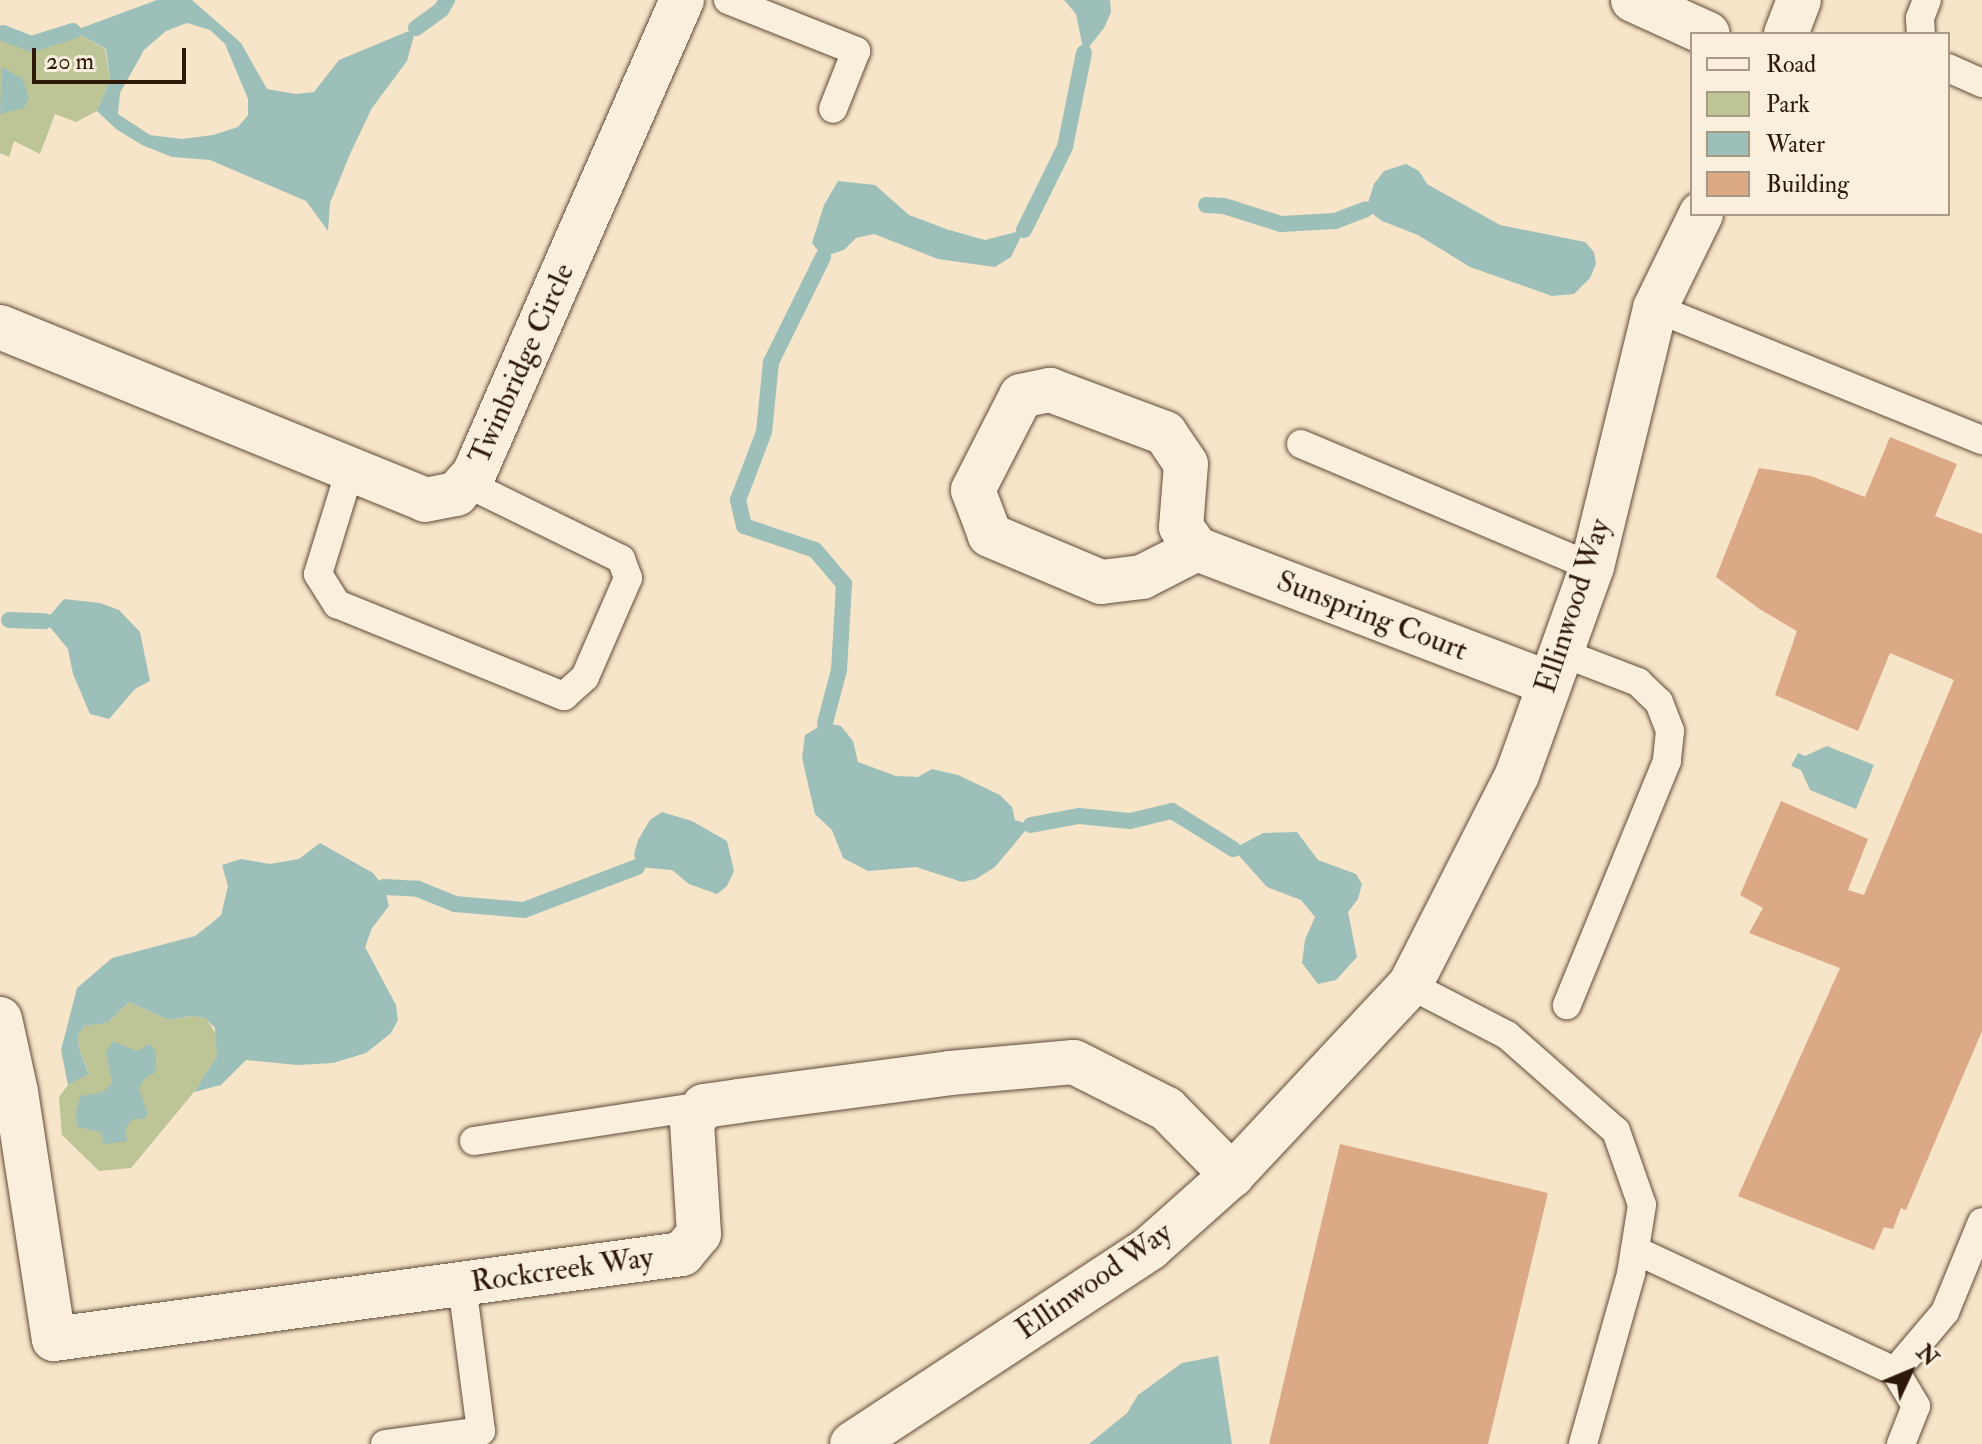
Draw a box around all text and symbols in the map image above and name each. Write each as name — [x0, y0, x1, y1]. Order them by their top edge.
scale bar — [36, 32, 190, 82]
legend — [1690, 32, 1950, 216]
text: 20 m — [46, 46, 94, 77]
text: Road — [1766, 49, 1816, 80]
text: Park — [1766, 89, 1810, 120]
text: Water — [1766, 129, 1825, 160]
text: Building — [1766, 169, 1849, 200]
street label: Twinbridge Circle — [462, 258, 582, 470]
street label: Ellinwood Way — [1528, 514, 1618, 698]
street label: Sunspring Court — [1272, 563, 1472, 669]
street label: Ellinwood Way — [1009, 1214, 1179, 1348]
street label: Rockcreek Way — [469, 1239, 655, 1301]
north arrow — [1870, 1332, 1950, 1412]
text: N — [1910, 1339, 1944, 1372]

